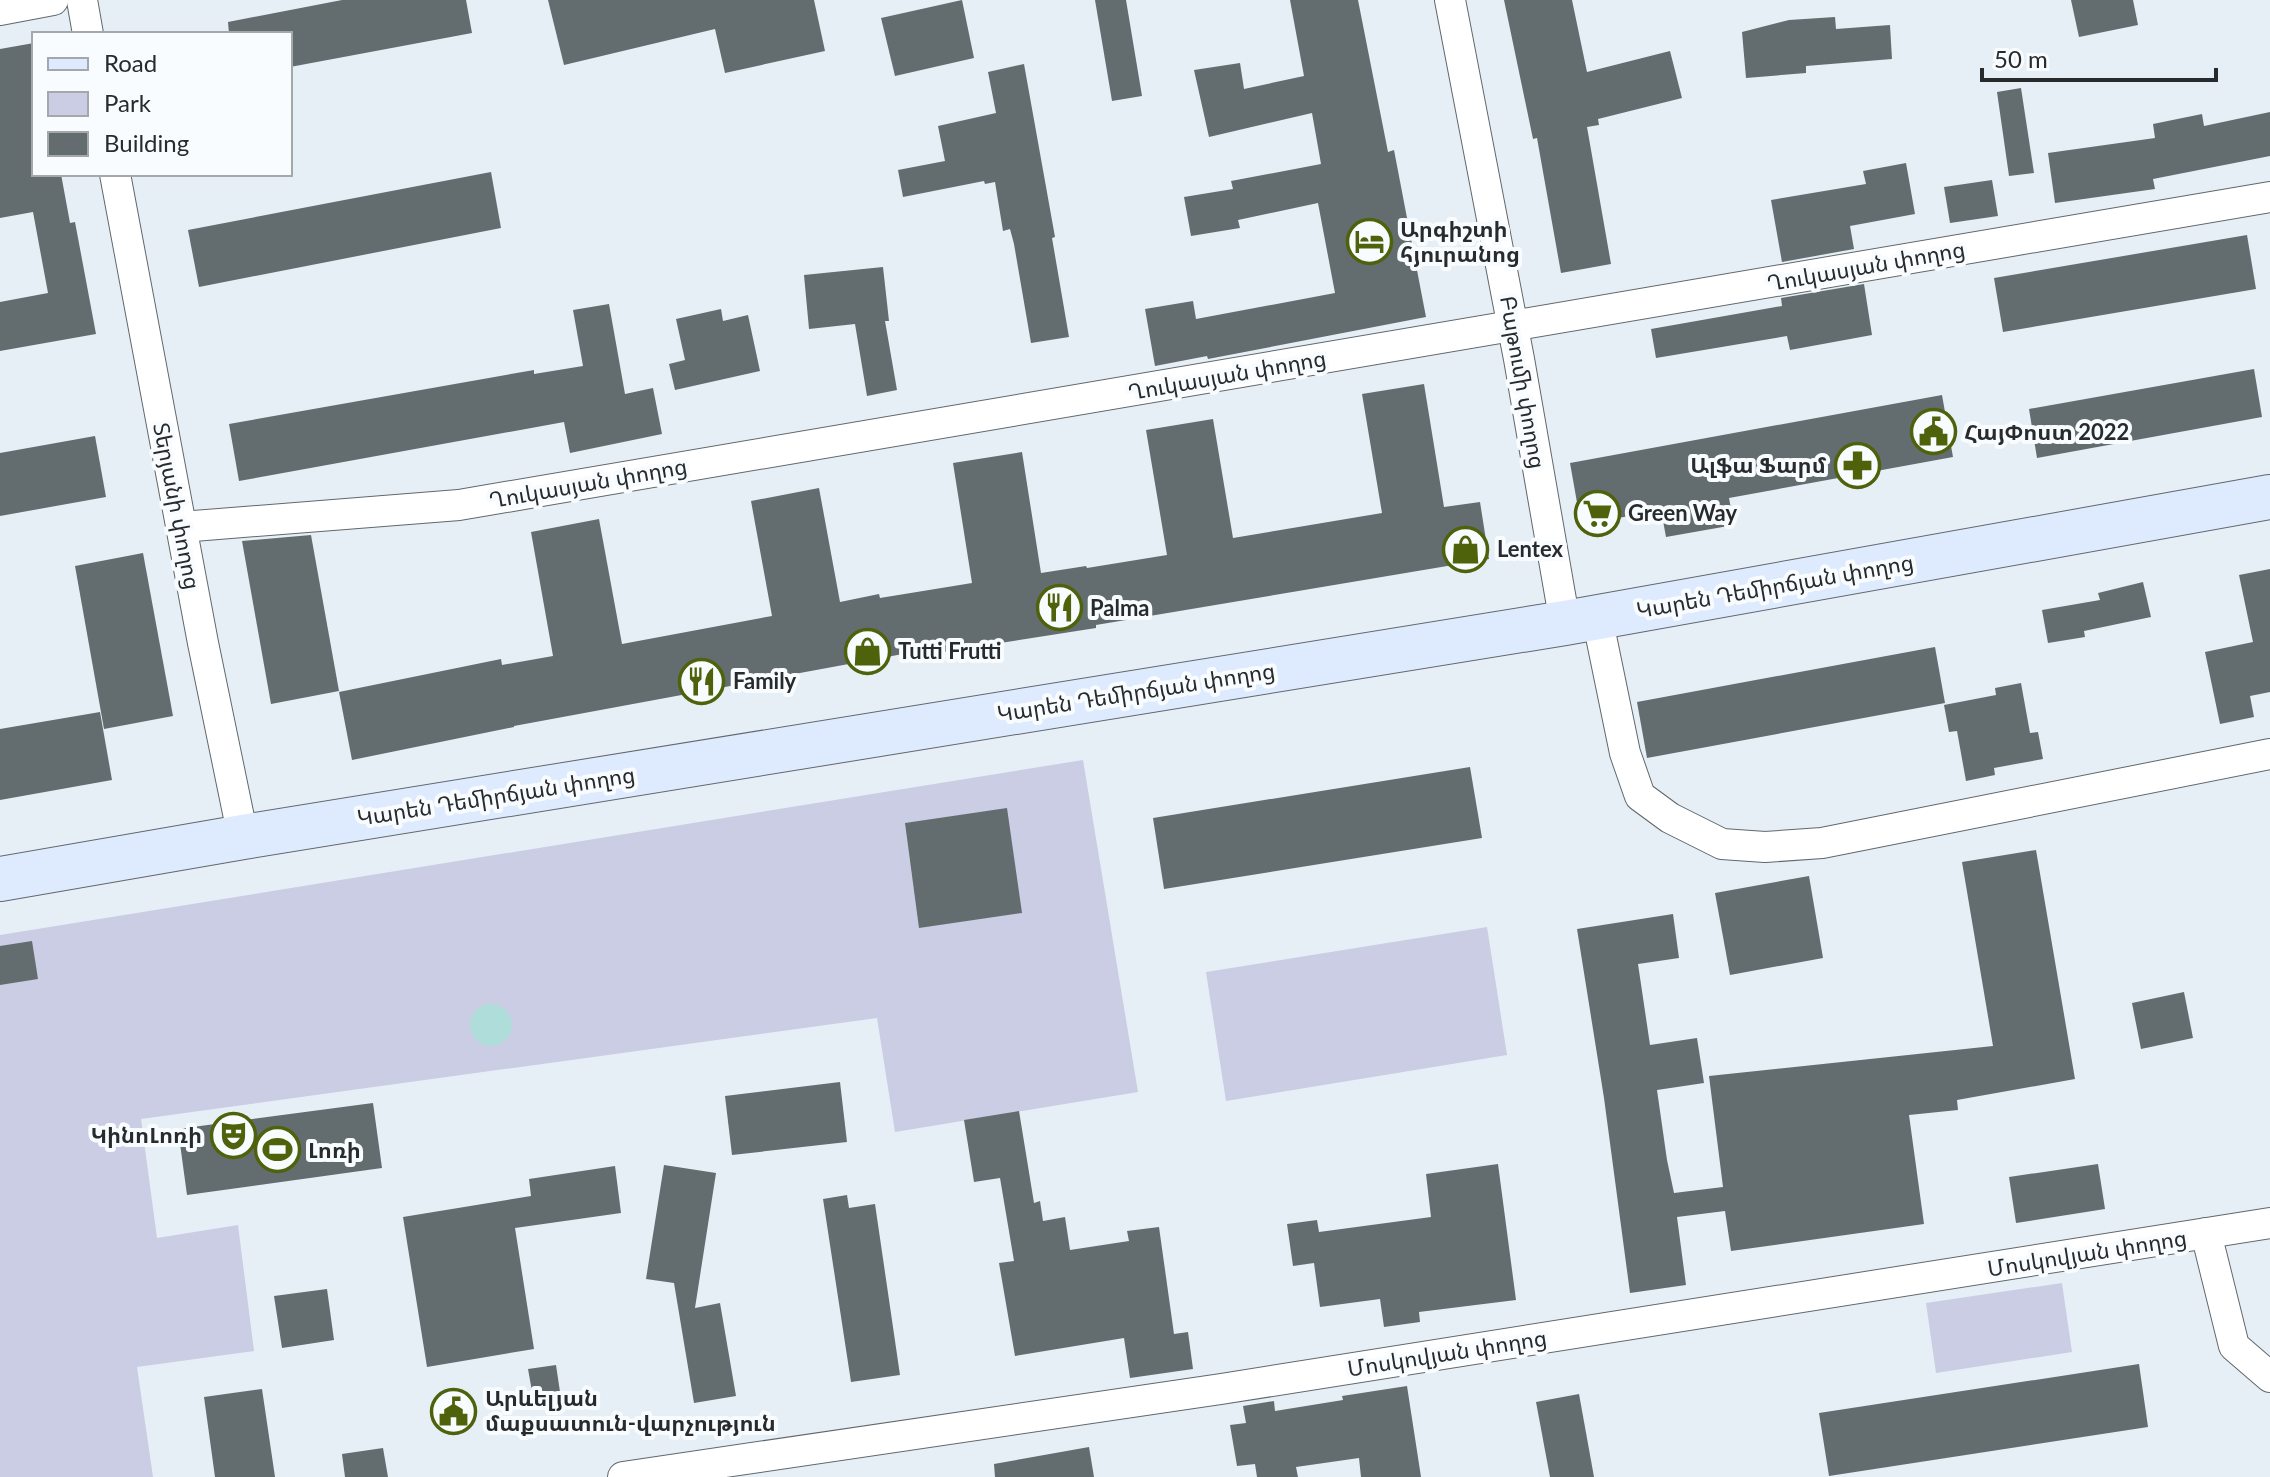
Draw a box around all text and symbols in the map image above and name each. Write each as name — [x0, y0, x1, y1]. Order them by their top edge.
legend — [32, 32, 292, 176]
scale bar — [1982, 32, 2216, 82]
text: 50 m — [1994, 44, 2048, 73]
text: Road — [104, 48, 157, 77]
text: Park — [104, 88, 152, 117]
text: Building — [104, 128, 189, 157]
place label: Արգիշտի հյուրանոց — [1400, 215, 1520, 267]
hotel icon: Արգիշտի հյուրանոց — [1345, 218, 1393, 266]
street label: Ղուկասյան փողոց — [1765, 235, 1967, 296]
street label: Բաթումի փողոց — [1495, 293, 1552, 470]
street label: Ղուկասյան փողոց — [1126, 344, 1328, 405]
public building icon: ՀայՓոստ 2022 — [1909, 408, 1957, 456]
place label: ՀայՓոստ 2022 — [1964, 418, 2129, 445]
street label: Տերյանի փողոց — [148, 420, 207, 592]
pharmacy icon: Ալֆա Ֆարմ — [1833, 441, 1881, 489]
place label: Ալֆա Ֆարմ — [1690, 451, 1827, 478]
street label: Ղուկասյան փողոց — [487, 452, 689, 513]
supermarket icon: Green Way — [1573, 489, 1621, 537]
place label: Green Way — [1628, 499, 1737, 526]
shop icon: Lentex — [1442, 525, 1490, 573]
place label: Lentex — [1497, 535, 1564, 562]
street label: Կարեն Դեմիրճյան փողոց — [1634, 548, 1916, 623]
restaurant icon: Palma — [1035, 584, 1083, 632]
place label: Palma — [1090, 594, 1150, 621]
shop icon: Tutti Frutti — [843, 627, 891, 675]
place label: Tutti Frutti — [898, 637, 1002, 664]
street label: Կարեն Դեմիրճյան փողոց — [995, 656, 1277, 727]
restaurant icon: Family — [678, 657, 726, 705]
place label: Family — [733, 667, 797, 694]
street label: Կարեն Դեմիրճյան փողոց — [355, 760, 637, 831]
theatre icon: ԿինոԼոռի — [209, 1111, 257, 1159]
place label: ԿինոԼոռի — [91, 1121, 202, 1148]
sports icon: Լոռի — [253, 1126, 301, 1174]
place label: Լոռի — [308, 1136, 361, 1163]
street label: Մոսկովյան փողոց — [1985, 1223, 2189, 1282]
street label: Մոսկովյան փողոց — [1345, 1323, 1549, 1382]
place label: Արևելյան մաքսատուն-վարչություն — [485, 1384, 776, 1436]
public building icon: Արևելյան մաքսատուն-վարչություն — [430, 1387, 478, 1435]

